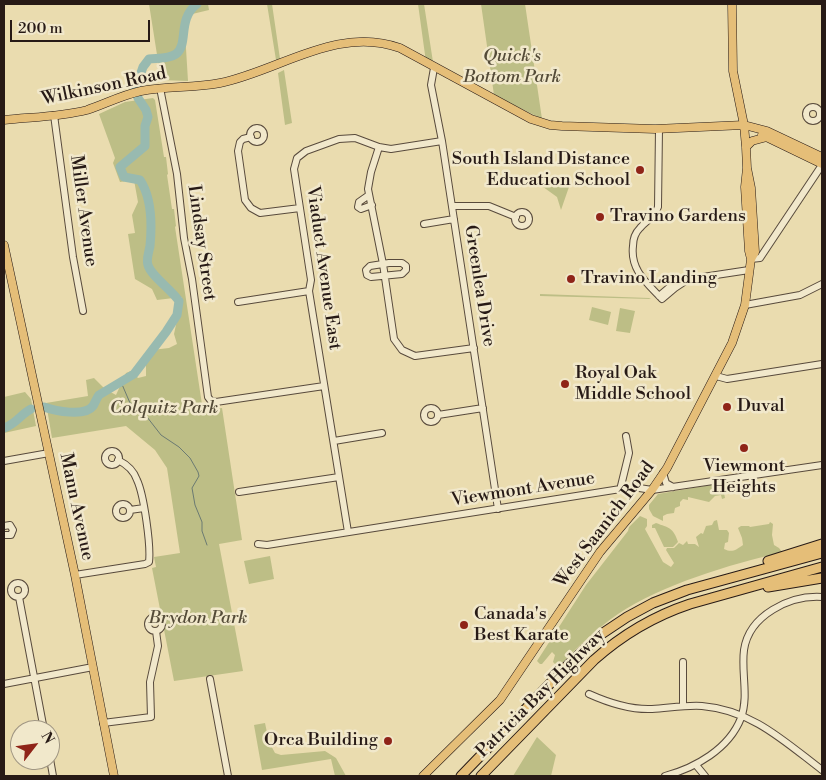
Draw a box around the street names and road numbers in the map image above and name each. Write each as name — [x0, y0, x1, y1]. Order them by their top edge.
street label: Wilkinson Road — [40, 63, 168, 111]
street label: Miller Avenue — [64, 154, 102, 268]
street label: Lindsay Street — [182, 184, 220, 302]
street label: Viaduct Avenue East — [301, 185, 345, 351]
street label: Greenlea Drive — [459, 224, 499, 348]
street label: Mann Avenue — [54, 451, 98, 563]
street label: West Saanich Road — [550, 458, 660, 592]
street label: Viewmont Avenue — [450, 468, 596, 512]
street label: Patricia Bay Highway — [472, 625, 610, 763]

